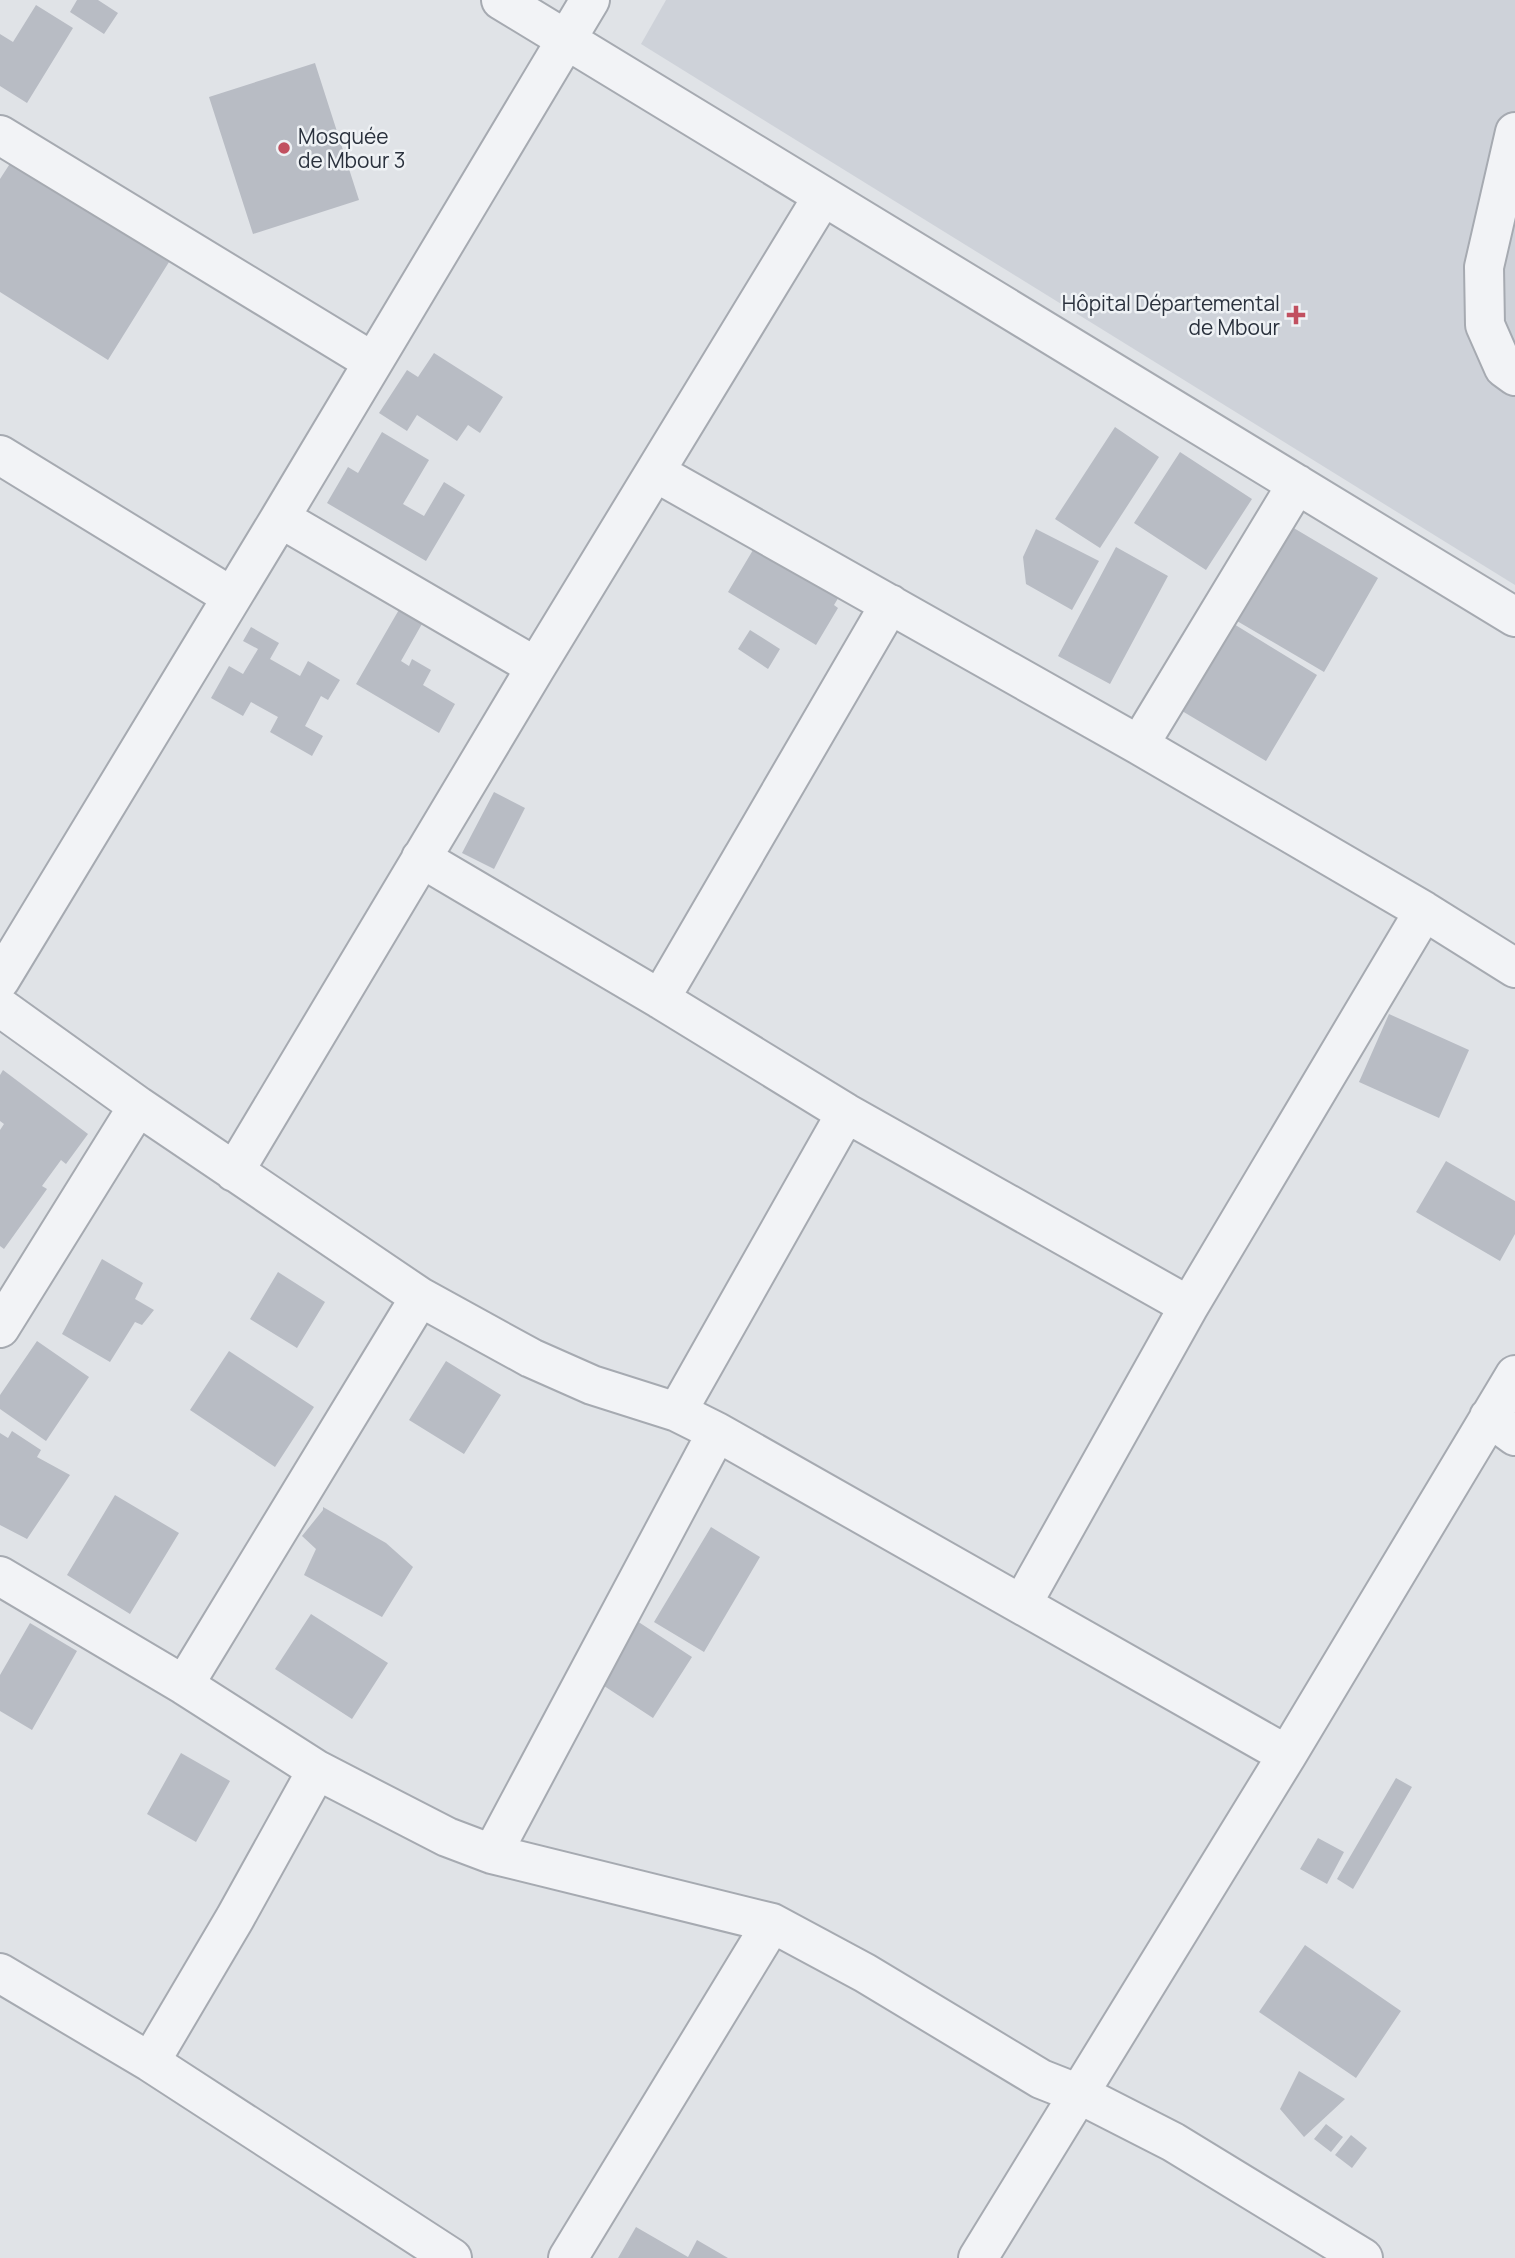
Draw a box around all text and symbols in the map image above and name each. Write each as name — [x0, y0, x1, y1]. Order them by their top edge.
place label: Mosquée de Mbour 3 — [298, 122, 405, 174]
marker: Mosquée de Mbour 3 — [276, 140, 292, 156]
place label: Hôpital Départemental de Mbour — [1062, 289, 1280, 341]
marker: Hôpital Départemental de Mbour — [1286, 305, 1306, 325]

